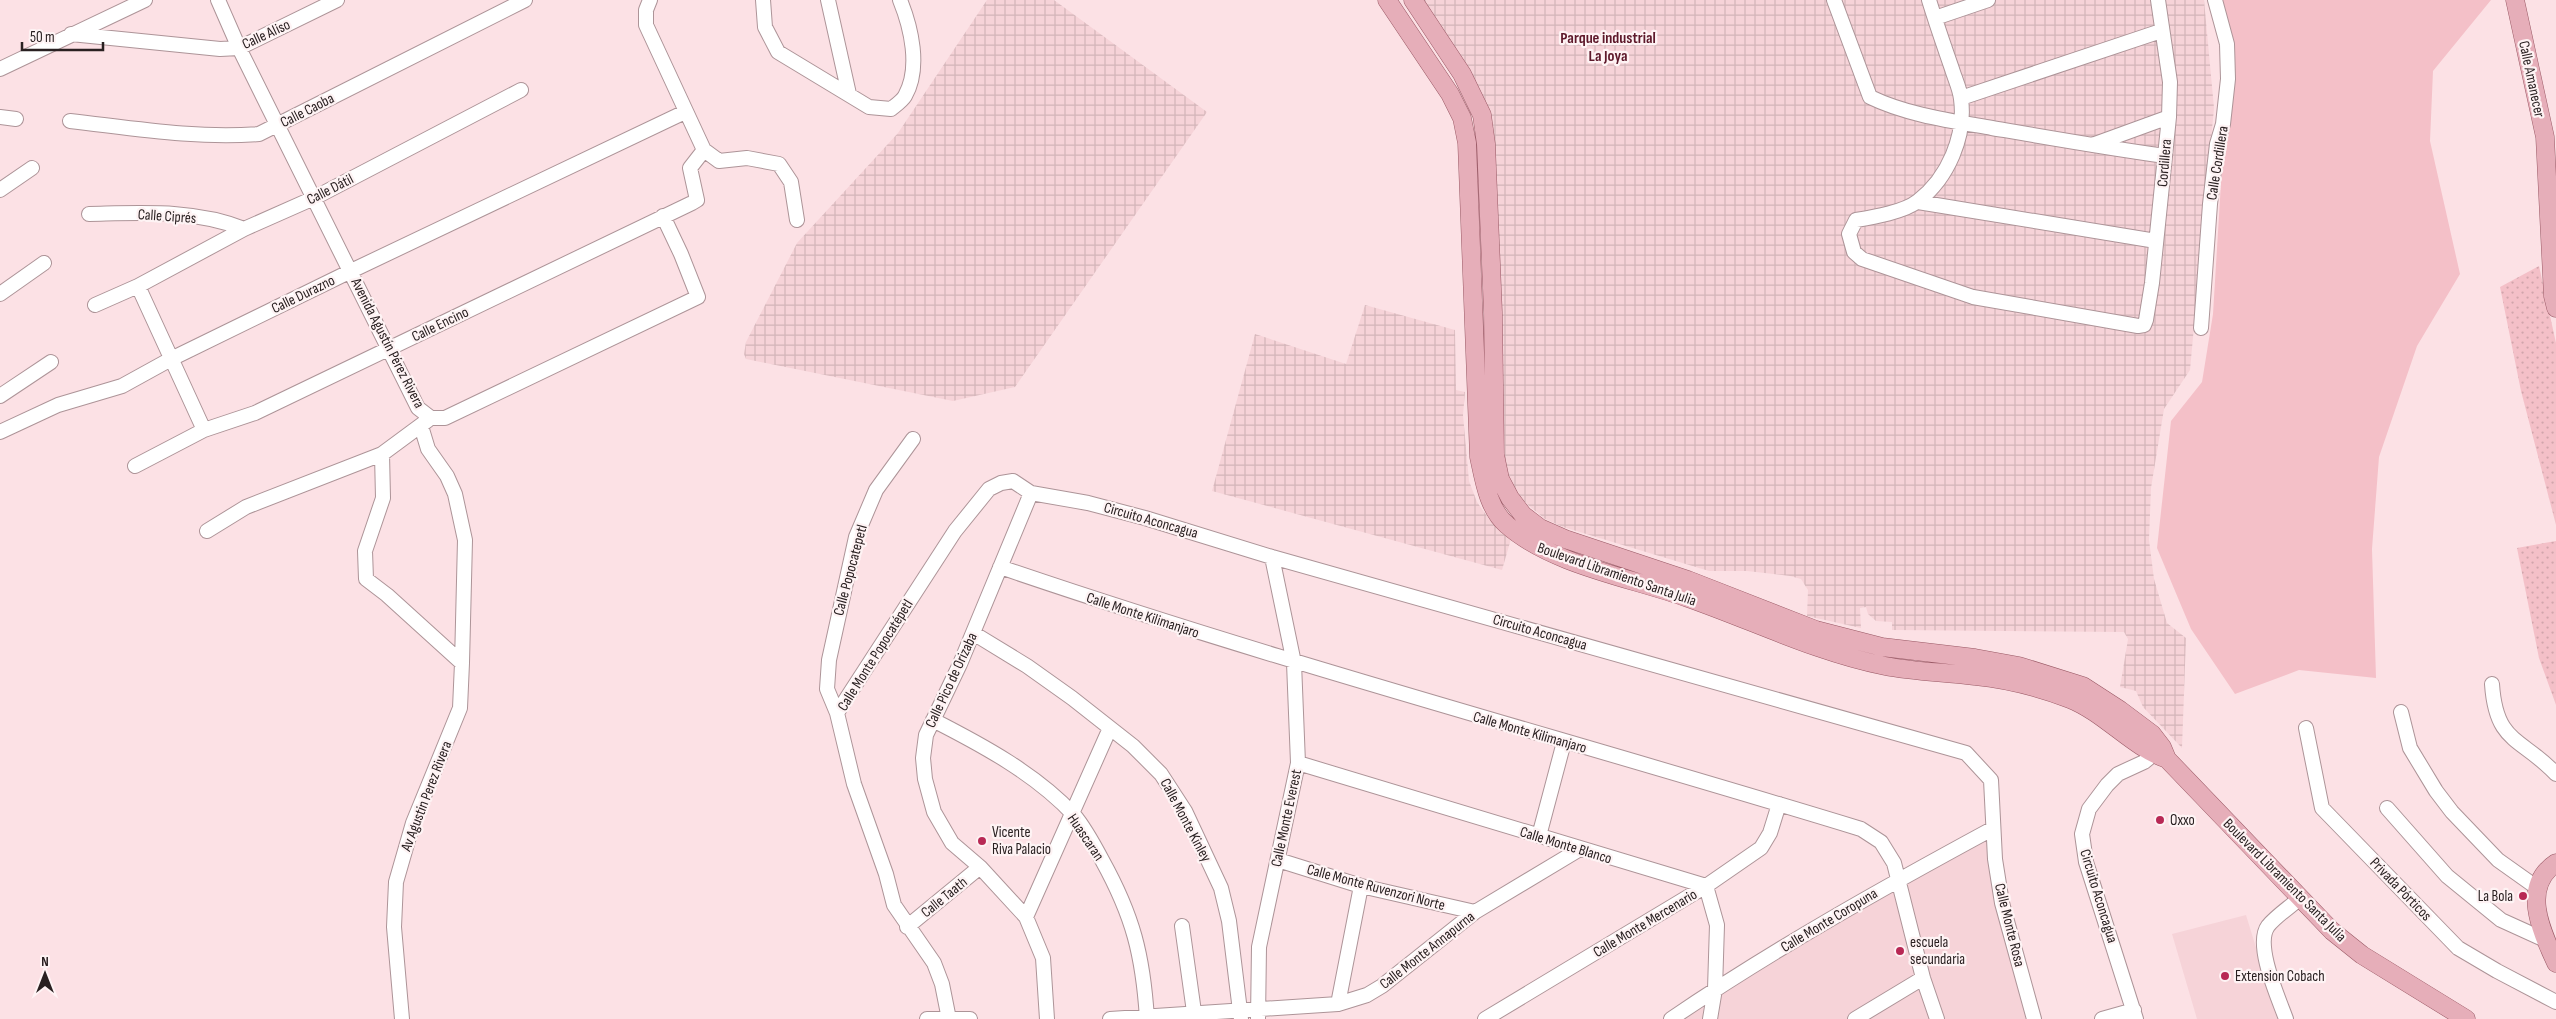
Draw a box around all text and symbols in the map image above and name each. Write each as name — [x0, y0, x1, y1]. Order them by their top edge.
street label: Calle Aliso — [239, 15, 293, 54]
scale bar — [22, 20, 104, 52]
text: 50 m — [30, 28, 55, 47]
district label: Parque industrial La Joya — [1560, 29, 1656, 66]
street label: Calle Amanecer — [2514, 39, 2549, 120]
street label: Calle Caoba — [277, 89, 337, 132]
street label: Calle Cordillera — [2202, 124, 2233, 201]
street label: Cordillera — [2153, 138, 2176, 188]
street label: Calle Dátil — [304, 170, 357, 209]
street label: Calle Ciprés — [137, 205, 197, 228]
street label: Calle Durazno — [268, 271, 338, 318]
street label: Avenida Agustín Pérez Rivera — [346, 274, 429, 412]
street label: Calle Encino — [409, 303, 472, 346]
street label: Circuito Aconcagua — [1102, 498, 1200, 543]
street label: Calle Popocatepetl — [829, 523, 872, 618]
street label: Boulevard Libramiento Santa Julia — [1535, 538, 1699, 611]
street label: Calle Monte Kilimanjaro — [1084, 588, 1202, 643]
street label: Calle Monte Popocatépetl — [833, 596, 917, 715]
street label: Circuito Aconcagua — [1491, 610, 1589, 655]
street label: Calle Pico de Orizaba — [921, 629, 982, 731]
street label: Calle Monte Kilimanjaro — [1471, 707, 1589, 758]
street label: Av Agustin Perez Rivera — [396, 738, 456, 855]
street label: Calle Monte Everest — [1267, 767, 1306, 869]
street label: Calle Monte Kinley — [1156, 775, 1216, 865]
street label: Huascaran — [1063, 810, 1108, 865]
place label: Oxxo — [2170, 811, 2195, 830]
marker: Oxxo — [2154, 814, 2166, 826]
street label: Boulevard Libramiento Santa Julia — [2219, 815, 2350, 946]
street label: Calle Monte Blanco — [1518, 822, 1614, 868]
place label: Vicente Riva Palacio — [992, 823, 1051, 859]
marker: Vicente Riva Palacio — [976, 835, 988, 847]
street label: Circuito Aconcagua — [2075, 847, 2122, 946]
street label: Privada Pórticos — [2366, 854, 2436, 925]
street label: Calle Monte Ruvenzori Norte — [1305, 860, 1447, 915]
street label: Calle Taath — [917, 873, 971, 922]
street label: Calle Monte Rosa — [1990, 881, 2029, 969]
street label: Calle Monte Coropuna — [1777, 884, 1881, 957]
street label: Calle Monte Mercenario — [1590, 885, 1701, 962]
place label: La Bola — [2478, 887, 2513, 906]
marker: La Bola — [2517, 890, 2529, 902]
street label: Calle Monte Annapurna — [1376, 907, 1479, 993]
place label: escuela secundaria — [1910, 933, 1965, 969]
marker: escuela secundaria — [1894, 945, 1906, 957]
north arrow — [20, 949, 70, 999]
text: N — [41, 953, 49, 970]
place label: Extension Cobach — [2235, 967, 2325, 986]
marker: Extension Cobach — [2219, 970, 2231, 982]

